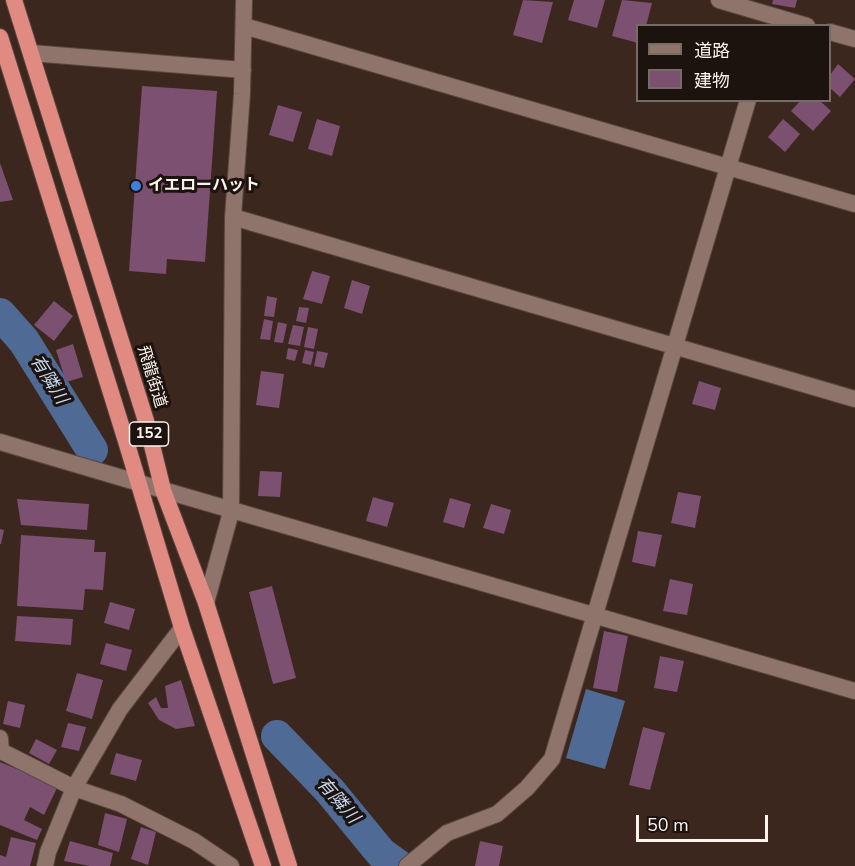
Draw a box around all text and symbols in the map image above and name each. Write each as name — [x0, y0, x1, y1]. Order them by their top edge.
legend — [636, 24, 831, 102]
text: 道路 — [694, 39, 730, 63]
text: 建物 — [694, 69, 730, 93]
place label: イエローハット — [148, 176, 260, 196]
marker: イエローハット — [129, 179, 143, 193]
street label: 飛龍街道 — [132, 344, 170, 410]
water label: 有隣川 — [25, 351, 71, 409]
road number: 152 — [130, 422, 168, 446]
water label: 有隣川 — [311, 774, 363, 828]
scale bar — [639, 803, 771, 841]
text: 50 m — [647, 813, 689, 837]

